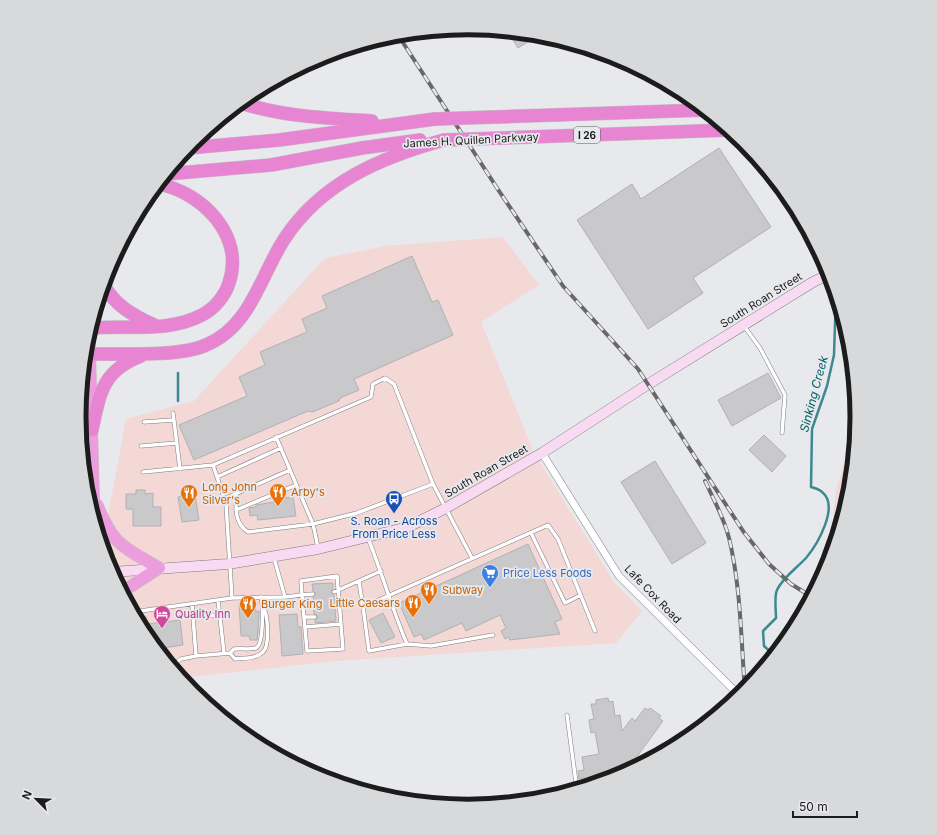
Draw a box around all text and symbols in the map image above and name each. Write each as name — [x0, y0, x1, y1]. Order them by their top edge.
road number: I 26 — [574, 127, 600, 143]
street label: James H. Quillen Parkway — [403, 129, 539, 151]
street label: South Roan Street — [718, 269, 805, 331]
water label: Sinking Creek — [796, 354, 831, 434]
street label: South Roan Street — [442, 441, 530, 501]
place label: Long John Silver's — [202, 480, 257, 507]
restaurant icon: Arby's — [268, 482, 288, 507]
restaurant icon: Long John Silver's — [179, 483, 199, 508]
place label: Arby's — [291, 485, 325, 499]
bus stop icon: S. Roan - Across From Price Less — [384, 489, 404, 514]
place label: S. Roan - Across From Price Less — [351, 514, 438, 541]
street label: Lafe Cox Road — [622, 562, 684, 626]
supermarket icon: Price Less Foods — [480, 563, 500, 588]
place label: Price Less Foods — [503, 566, 592, 580]
restaurant icon: Subway — [419, 580, 439, 605]
place label: Subway — [442, 583, 483, 597]
restaurant icon: Little Caesars — [403, 593, 423, 618]
restaurant icon: Burger King — [238, 594, 258, 619]
place label: Little Caesars — [329, 596, 400, 610]
place label: Burger King — [261, 597, 323, 611]
hotel icon: Quality Inn — [152, 604, 172, 629]
place label: Quality Inn — [175, 607, 230, 621]
north arrow — [16, 779, 56, 819]
text: N — [19, 788, 35, 802]
scale bar — [793, 793, 857, 819]
text: 50 m — [799, 799, 828, 814]

